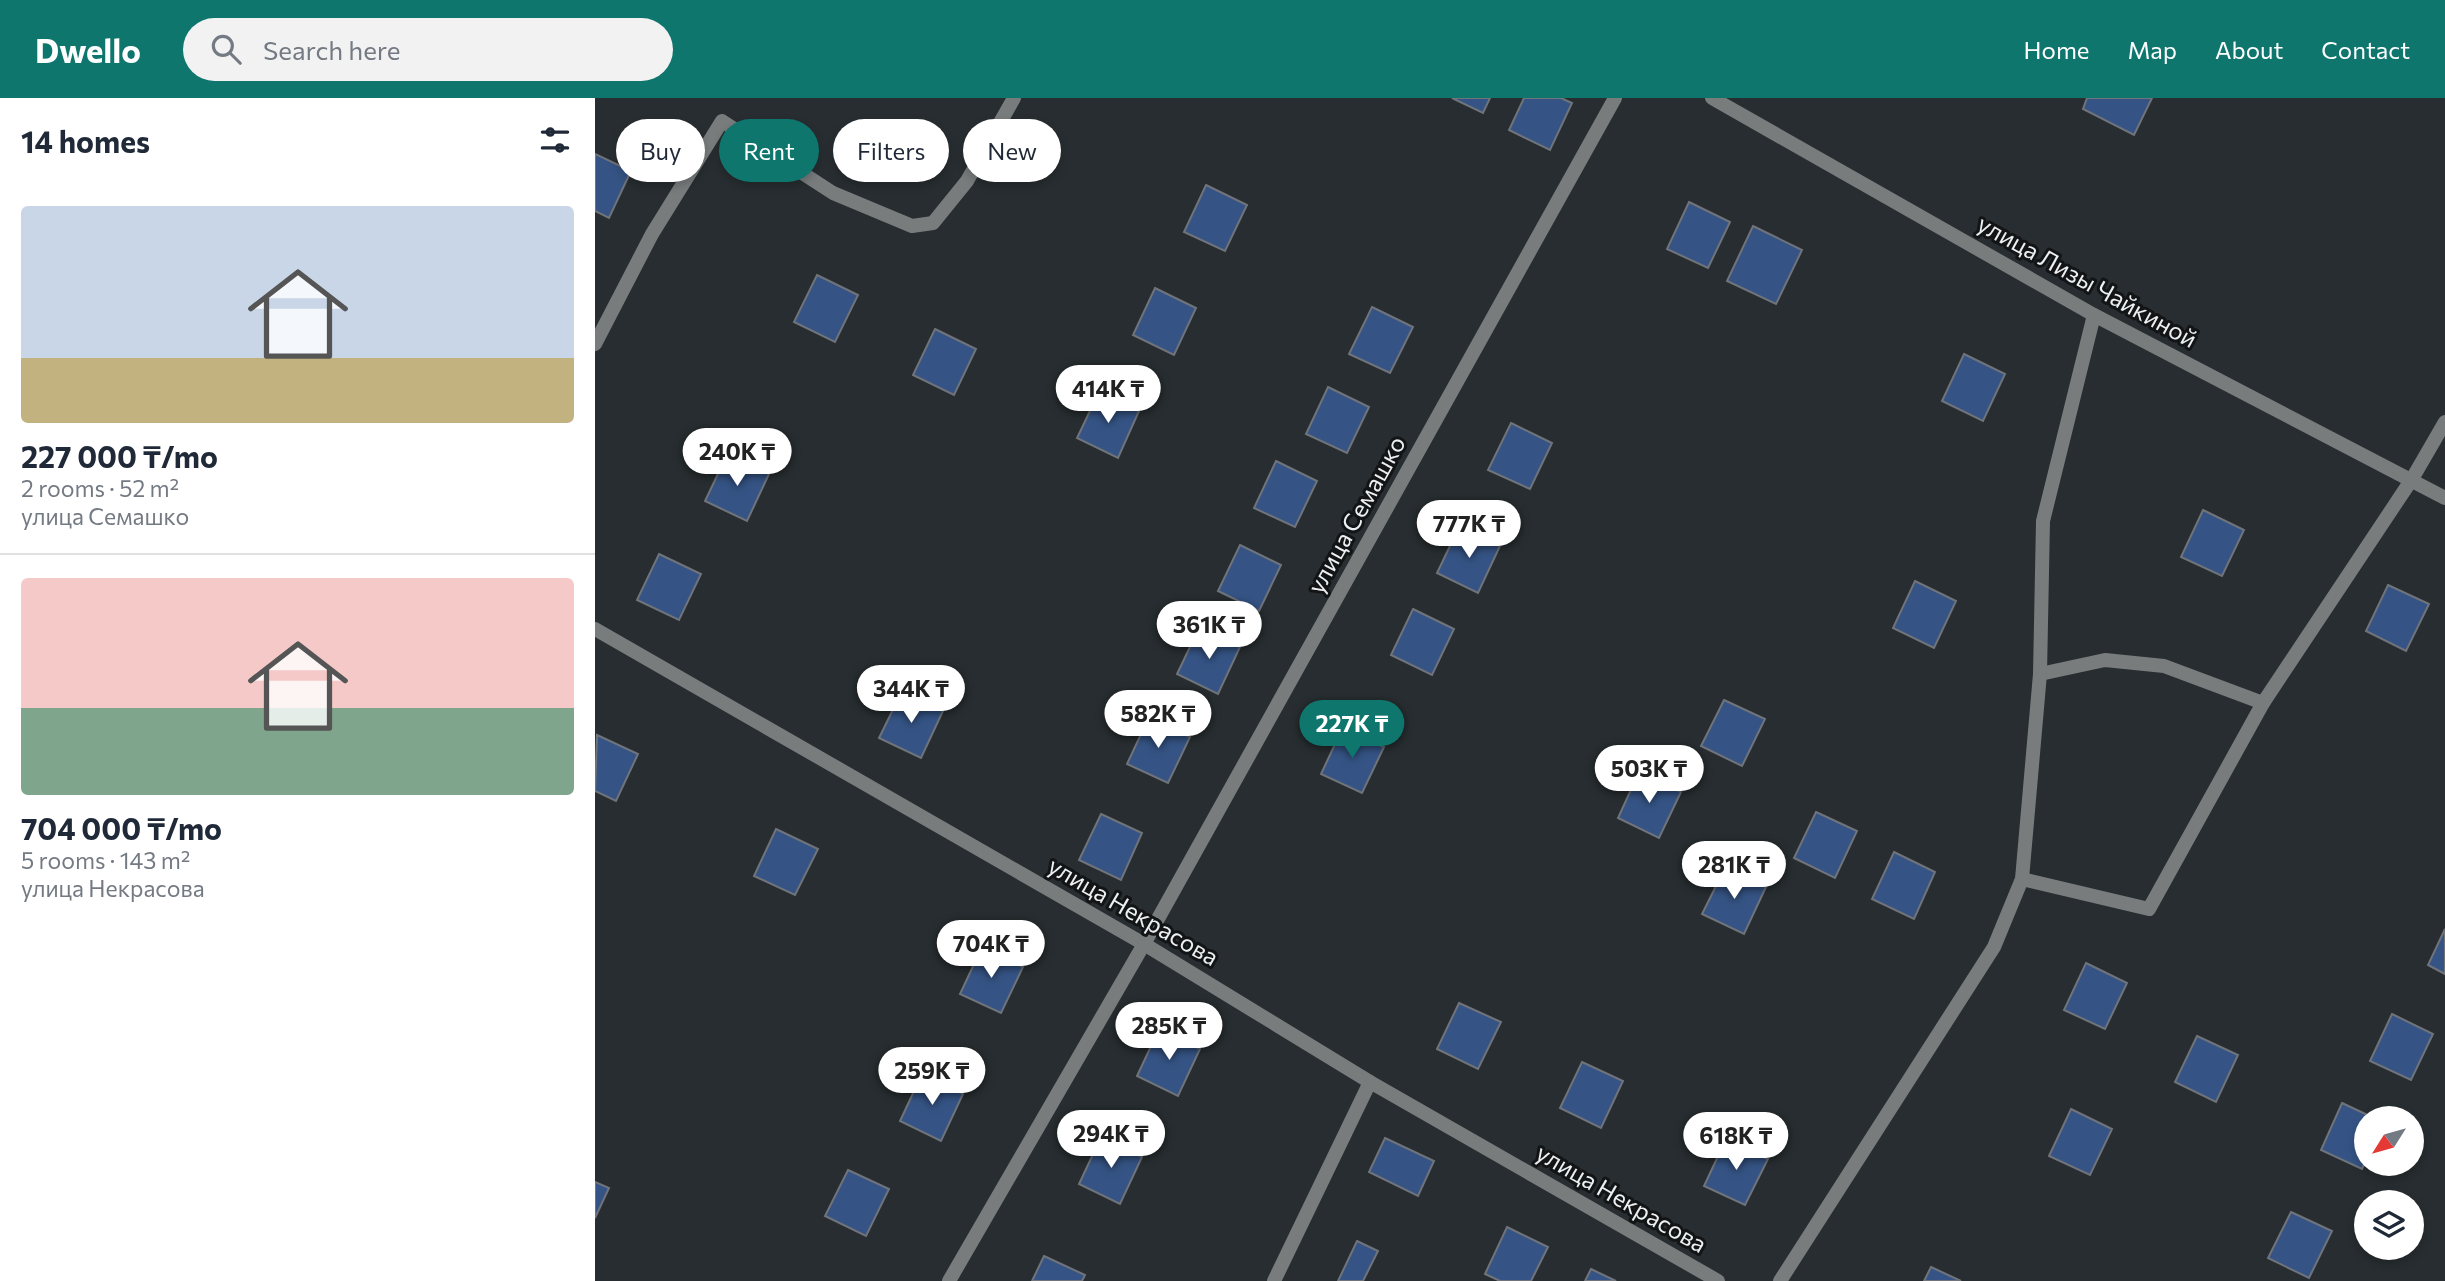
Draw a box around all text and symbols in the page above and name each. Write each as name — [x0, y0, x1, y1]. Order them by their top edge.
search box — [183, 18, 673, 81]
text: Dwello — [35, 29, 141, 70]
icon: search — [207, 30, 245, 68]
text: Search here — [263, 34, 401, 65]
text: Home — [2024, 35, 2090, 64]
text: Map — [2128, 35, 2177, 64]
text: About — [2215, 35, 2283, 64]
text: Contact — [2321, 35, 2410, 64]
chip: Buy — [616, 119, 705, 182]
chip: Rent — [719, 119, 819, 182]
chip: Filters — [833, 119, 949, 182]
chip: New — [963, 119, 1061, 182]
icon: filters — [536, 121, 574, 159]
text: 14 homes — [21, 122, 150, 159]
street label: улица Лизы Чайкиной — [1973, 208, 2203, 353]
icon: home — [235, 251, 361, 377]
pin: 414K ₸ — [1051, 366, 1165, 425]
text: 414K ₸ — [1072, 374, 1144, 402]
pin: 240K ₸ — [680, 428, 794, 488]
street label: улица Семашко — [1300, 431, 1411, 598]
text: 227 000 ₸/mo — [21, 437, 218, 474]
text: 240K ₸ — [699, 437, 775, 465]
text: 2 rooms · 52 m² — [21, 474, 179, 502]
pin: 777K ₸ — [1412, 500, 1526, 560]
text: улица Семашко — [21, 502, 189, 530]
text: 777K ₸ — [1433, 509, 1505, 537]
pin: 361K ₸ — [1152, 602, 1266, 661]
text: 361K ₸ — [1173, 610, 1245, 638]
icon: home — [235, 623, 361, 749]
pin: 344K ₸ — [854, 666, 968, 725]
text: 344K ₸ — [873, 674, 949, 702]
pin: 582K ₸ — [1101, 690, 1215, 750]
text: 582K ₸ — [1120, 699, 1196, 727]
pin: 227K ₸ — [1295, 700, 1409, 760]
text: 227K ₸ — [1315, 709, 1389, 737]
pin: 503K ₸ — [1592, 746, 1706, 805]
text: 503K ₸ — [1611, 754, 1687, 782]
text: 704 000 ₸/mo — [21, 809, 222, 846]
pin: 281K ₸ — [1677, 842, 1791, 901]
text: 5 rooms · 143 m² — [21, 846, 190, 874]
street label: улица Некрасова — [1044, 850, 1224, 971]
text: 281K ₸ — [1698, 850, 1770, 878]
text: улица Некрасова — [21, 874, 205, 902]
pin: 704K ₸ — [934, 920, 1048, 980]
text: 704K ₸ — [953, 929, 1029, 957]
pin: 285K ₸ — [1112, 1002, 1226, 1062]
text: 285K ₸ — [1131, 1011, 1207, 1039]
pin: 259K ₸ — [875, 1048, 989, 1107]
text: 259K ₸ — [894, 1056, 970, 1084]
north arrow — [2354, 1106, 2424, 1176]
map controls — [2354, 1106, 2424, 1260]
pin: 294K ₸ — [1054, 1110, 1168, 1170]
pin: 618K ₸ — [1679, 1112, 1793, 1172]
text: 294K ₸ — [1073, 1119, 1149, 1147]
text: 618K ₸ — [1699, 1121, 1773, 1149]
street label: улица Некрасова — [1532, 1137, 1712, 1258]
button: layers — [2354, 1190, 2424, 1260]

